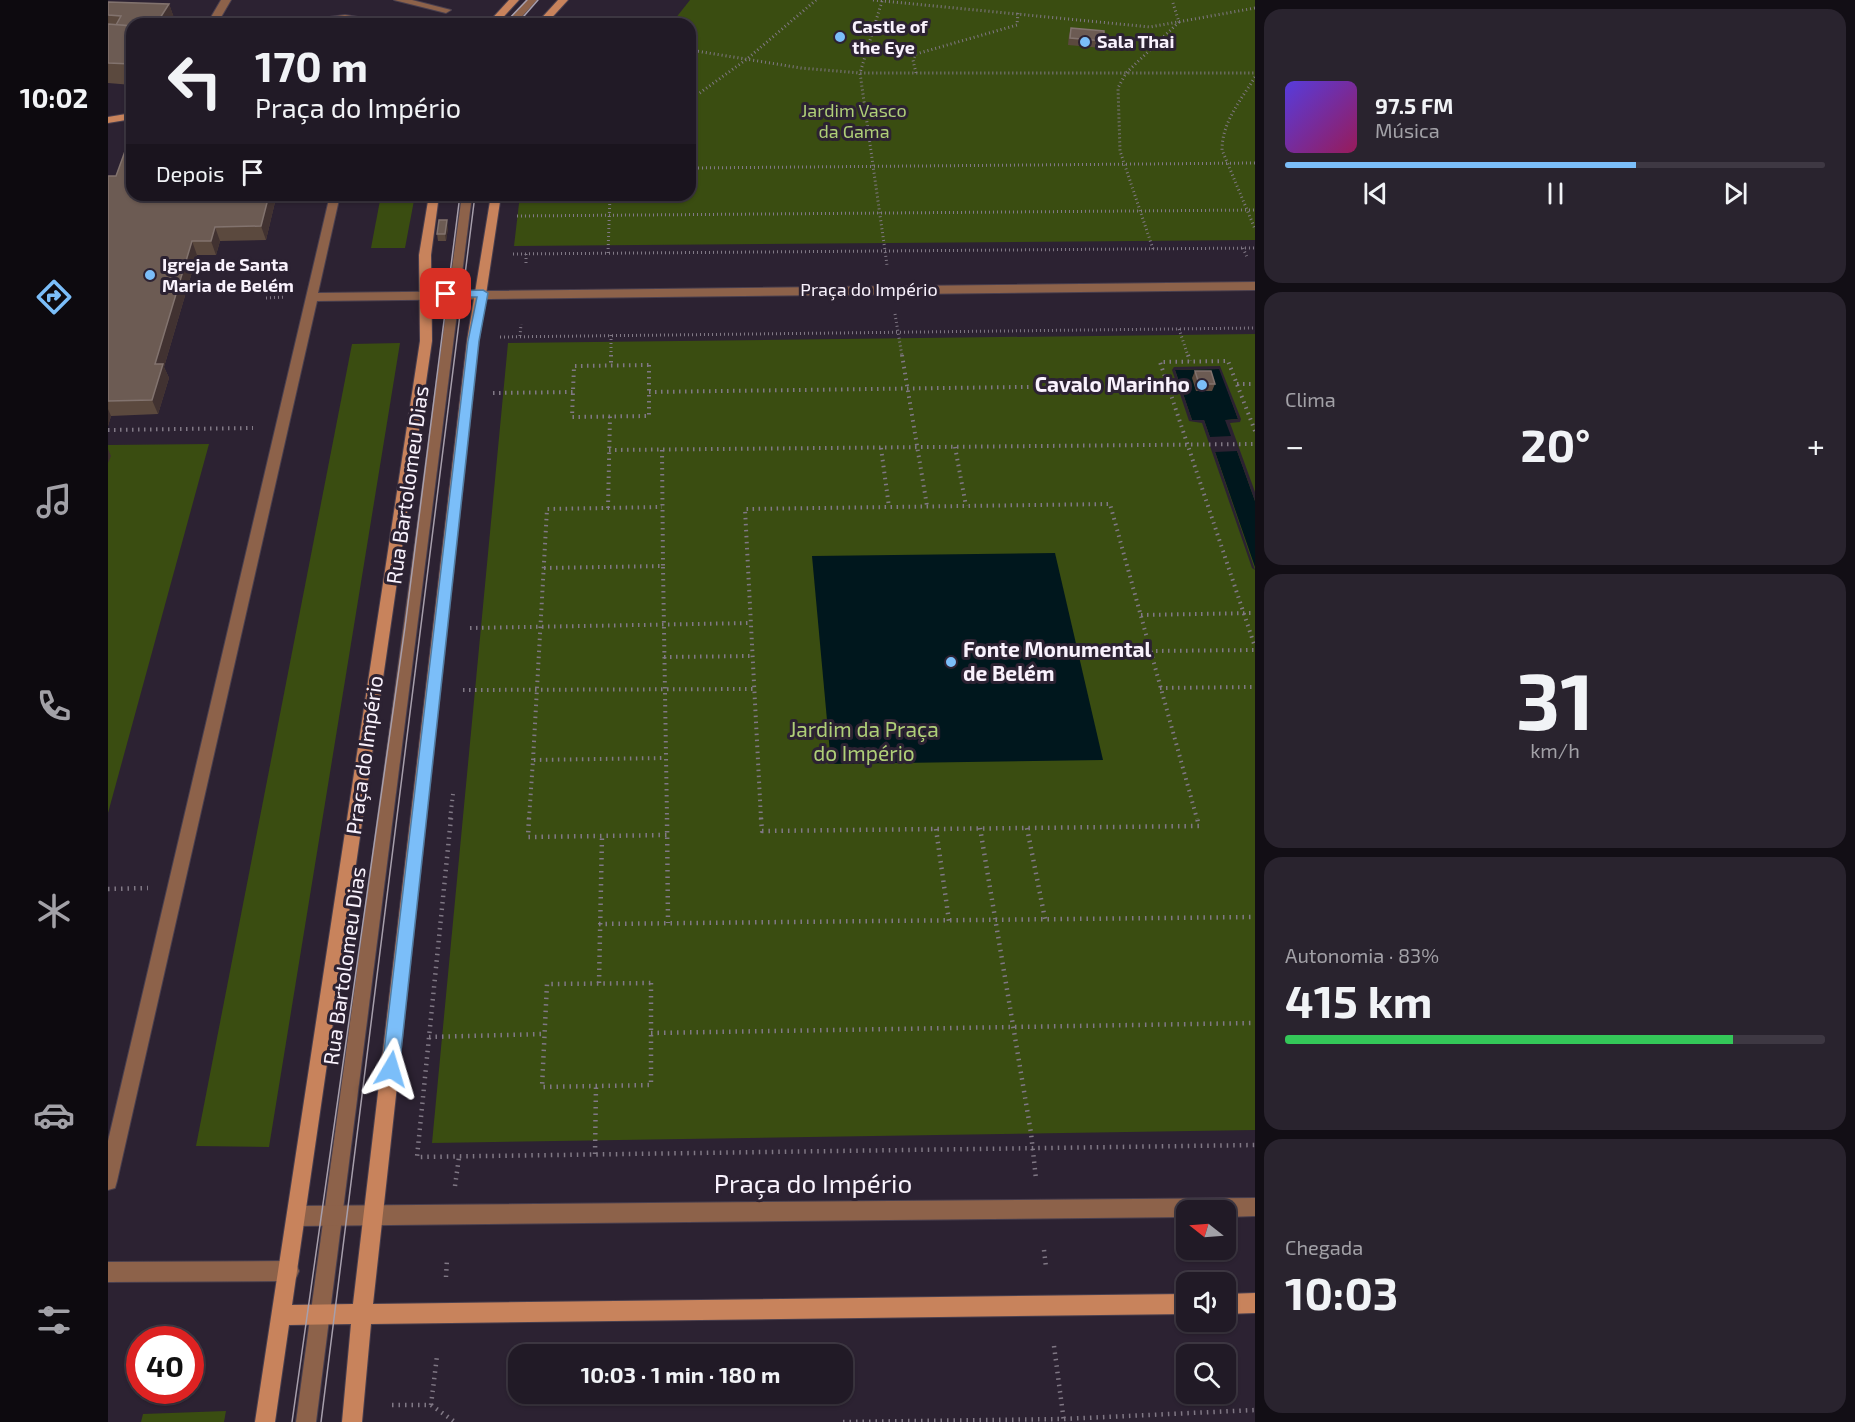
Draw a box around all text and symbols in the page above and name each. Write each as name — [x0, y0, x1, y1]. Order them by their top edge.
place label: Castle of the Eye — [852, 15, 928, 58]
marker: Castle of the Eye — [833, 30, 847, 44]
place label: Sala Thai — [1097, 30, 1174, 52]
marker: Sala Thai — [1078, 35, 1092, 49]
text: 170 m — [255, 40, 368, 90]
icon: left — [156, 42, 234, 120]
text: 10:02 — [20, 81, 88, 113]
text: Praça do Império — [255, 91, 461, 123]
text: 97.5 FM — [1375, 92, 1453, 118]
park label: Jardim Vasco da Gama — [801, 99, 907, 142]
text: Música — [1375, 118, 1440, 142]
icon: arrive — [236, 156, 269, 189]
text: Depois — [156, 160, 224, 186]
icon: previous — [1359, 177, 1392, 210]
icon: pause — [1539, 177, 1572, 210]
icon: next — [1719, 177, 1752, 210]
place label: Igreja de Santa Maria de Belém — [162, 253, 294, 296]
marker: Igreja de Santa Maria de Belém — [143, 268, 157, 282]
pin — [420, 268, 471, 319]
icon: directions — [33, 276, 75, 318]
icon: arrive — [429, 277, 462, 310]
street label: Praça do Império — [800, 278, 938, 301]
place label: Cavalo Marinho — [1035, 371, 1190, 396]
marker: Cavalo Marinho — [1195, 378, 1209, 392]
street label: Rua Bartolomeu Dias — [380, 384, 433, 586]
text: Clima — [1285, 387, 1336, 411]
text: 20° — [1521, 417, 1591, 471]
text: − — [1285, 425, 1304, 465]
text: + — [1807, 425, 1825, 465]
icon: music — [33, 480, 75, 522]
place label: Fonte Monumental de Belém — [963, 636, 1152, 685]
text: 31 — [1516, 652, 1594, 746]
marker: Fonte Monumental de Belém — [944, 655, 958, 669]
street label: Praça do Império — [340, 674, 389, 836]
icon: phone — [33, 685, 75, 727]
park label: Jardim da Praça do Império — [789, 716, 939, 765]
text: km/h — [1530, 738, 1580, 762]
street label: Rua Bartolomeu Dias — [317, 865, 370, 1067]
icon: climate — [33, 890, 75, 932]
text: Autonomia · 83% — [1285, 943, 1439, 967]
text: 415 km — [1285, 973, 1432, 1027]
position arrow — [359, 1037, 423, 1101]
icon: car — [33, 1094, 75, 1136]
street label: Praça do Império — [714, 1167, 912, 1200]
north arrow — [1176, 1200, 1236, 1260]
map controls — [1176, 1200, 1236, 1404]
text: Chegada — [1285, 1235, 1363, 1259]
text: 10:03 — [1285, 1265, 1398, 1319]
button: sound — [1176, 1272, 1236, 1332]
icon: filters — [33, 1299, 75, 1341]
speed limit sign: 40 — [126, 1326, 204, 1404]
button: search — [1176, 1344, 1236, 1404]
text: 10:03 · 1 min · 180 m — [581, 1361, 780, 1387]

